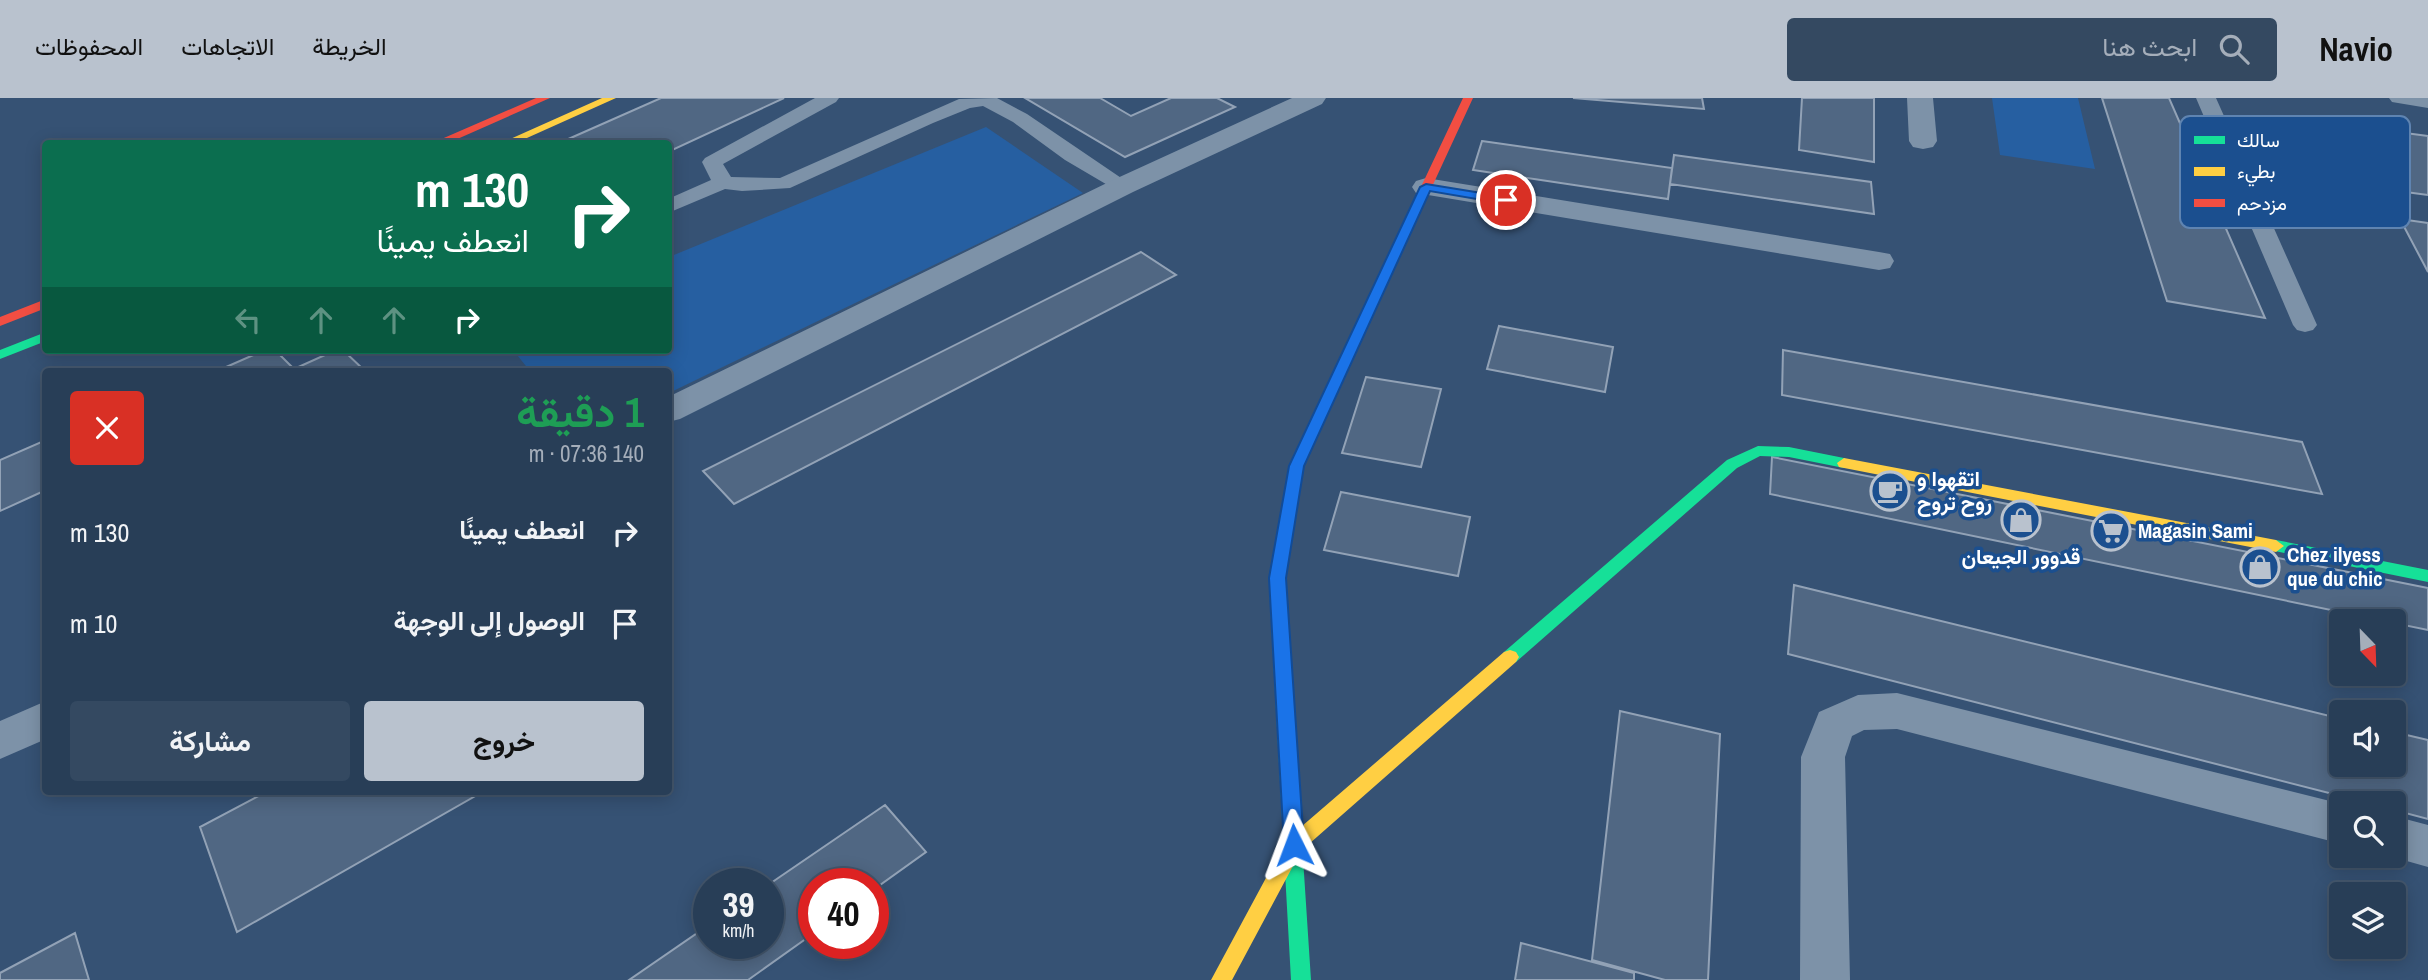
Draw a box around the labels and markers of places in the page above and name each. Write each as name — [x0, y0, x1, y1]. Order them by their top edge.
pin — [1476, 170, 1536, 230]
place label: اتقهوا و روح تروح — [1917, 464, 1992, 517]
cafe icon: اتقهوا و روح تروح — [1869, 470, 1911, 512]
shop icon: قدوور الجيعان — [2000, 499, 2042, 541]
supermarket icon: Magasin Sami — [2090, 510, 2132, 552]
place label: Magasin Sami — [2138, 516, 2253, 545]
place label: Chez ilyess que du chic — [2287, 540, 2383, 593]
place label: قدوور الجيعان — [1961, 542, 2081, 571]
shop icon: Chez ilyess que du chic — [2239, 546, 2281, 588]

